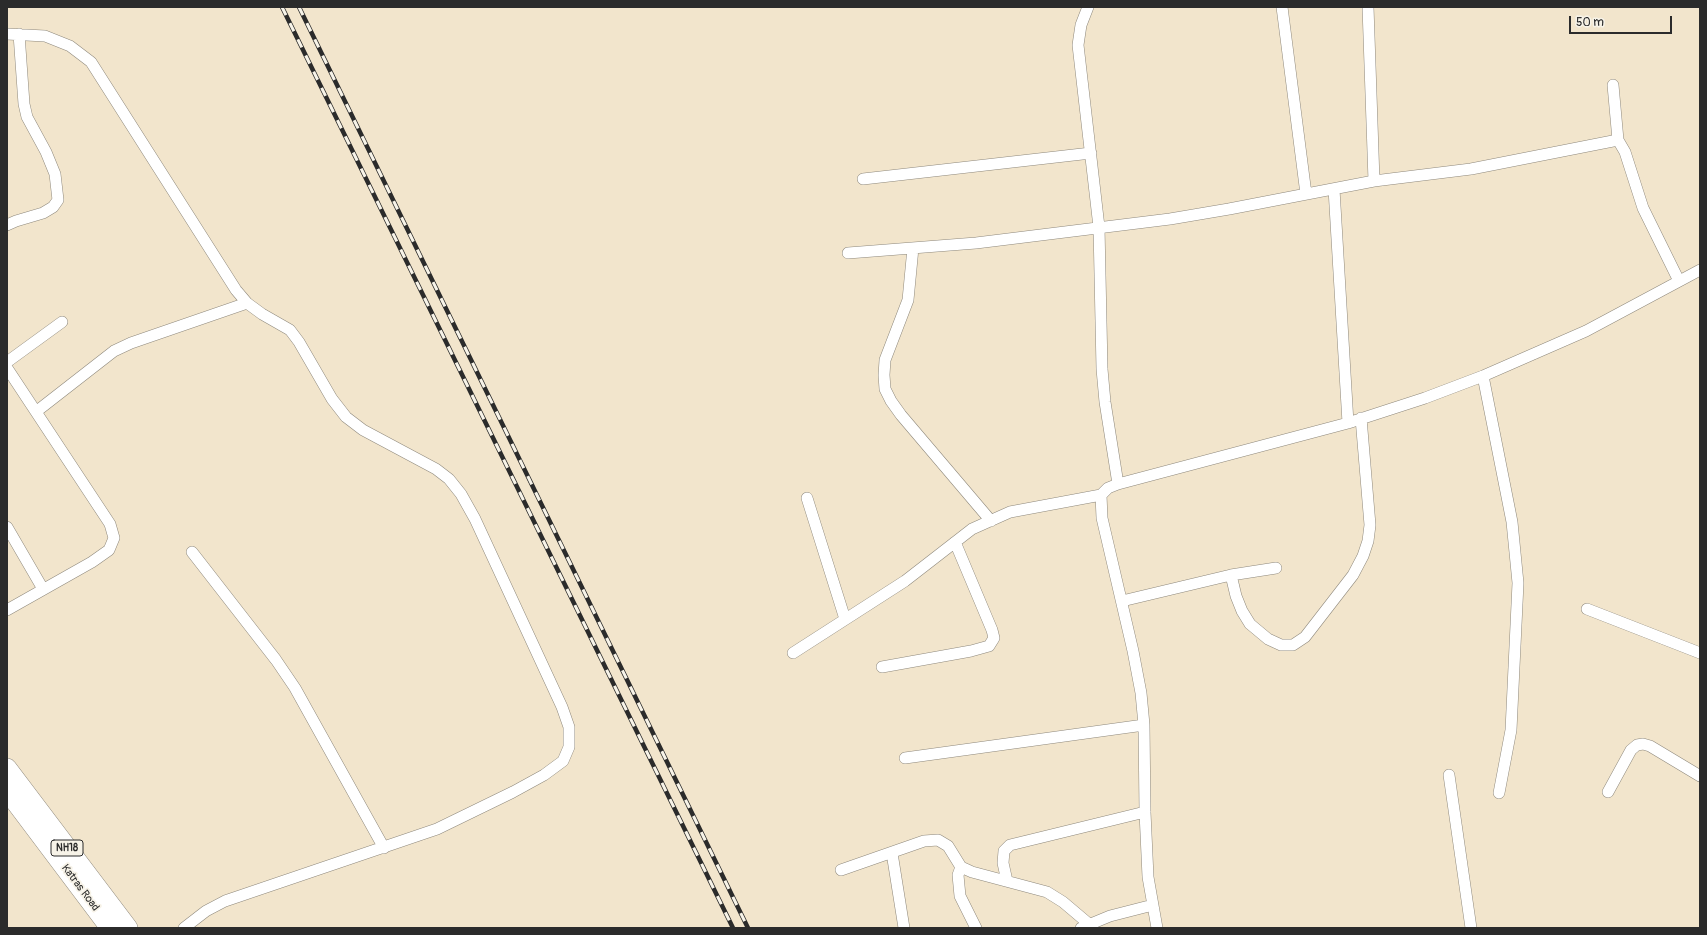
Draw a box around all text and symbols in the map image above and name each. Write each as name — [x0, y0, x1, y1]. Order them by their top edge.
scale bar — [1571, 8, 1674, 34]
text: 50 m — [1576, 15, 1604, 30]
road number: NH18 — [51, 840, 83, 856]
street label: Katras Road — [58, 862, 102, 914]

